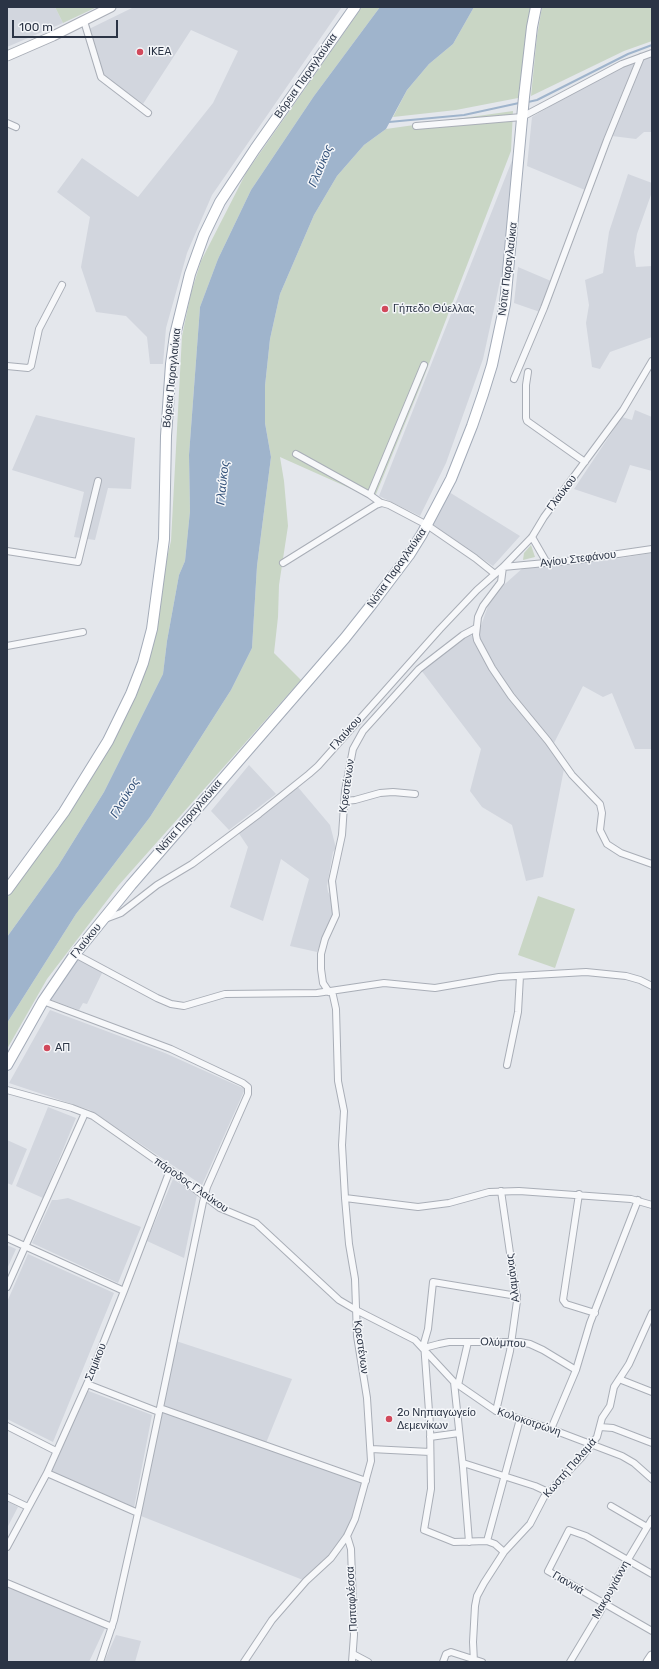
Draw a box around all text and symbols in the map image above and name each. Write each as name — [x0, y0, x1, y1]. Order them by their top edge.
scale bar — [14, 12, 120, 38]
text: 100 m — [19, 20, 53, 34]
street label: Βόρεια Παραγλαύκια — [272, 31, 340, 121]
place label: IKEA — [148, 45, 172, 59]
marker: IKEA — [135, 47, 145, 57]
water label: Γλαύκος — [306, 143, 336, 189]
street label: Νότια Παραγλαύκια — [496, 221, 520, 317]
place label: Γήπεδο Θύελλας — [393, 302, 475, 316]
marker: Γήπεδο Θύελλας — [380, 304, 390, 314]
street label: Βόρεια Παραγλαύκια — [160, 327, 184, 429]
water label: Γλαύκος — [214, 460, 232, 506]
street label: Γλαύκου — [544, 473, 580, 513]
street label: Νότια Παραγλαύκια — [365, 526, 429, 610]
street label: Αγίου Στεφάνου — [539, 548, 617, 570]
street label: Γλαύκου — [327, 713, 365, 753]
street label: Κρεστένων — [337, 758, 357, 814]
water label: Γλαύκος — [107, 775, 143, 821]
street label: Νότια Παραγλαύκια — [153, 777, 225, 857]
street label: Γλαύκου — [68, 921, 104, 961]
place label: ΑΠ — [55, 1041, 70, 1055]
marker: ΑΠ — [42, 1043, 52, 1053]
street label: πάροδος Γλαύκου — [151, 1154, 231, 1216]
street label: Αλαμάνας — [503, 1253, 523, 1303]
street label: Κρεστένων — [351, 1319, 371, 1375]
street label: Ολύμπου — [480, 1335, 526, 1351]
street label: Σαμίκου — [82, 1341, 110, 1383]
street label: Κολοκοτρώνη — [495, 1405, 563, 1439]
place label: 2ο Νηπιαγωγείο Δεμενίκων — [397, 1406, 476, 1432]
marker: 2ο Νηπιαγωγείο Δεμενίκων — [384, 1414, 394, 1424]
street label: Κωστή Παλαμά — [541, 1436, 599, 1500]
street label: Μακρυγιάννη — [590, 1558, 632, 1622]
street label: Παπαφλέσσα — [344, 1566, 360, 1632]
street label: Γιαννιά — [550, 1569, 586, 1597]

